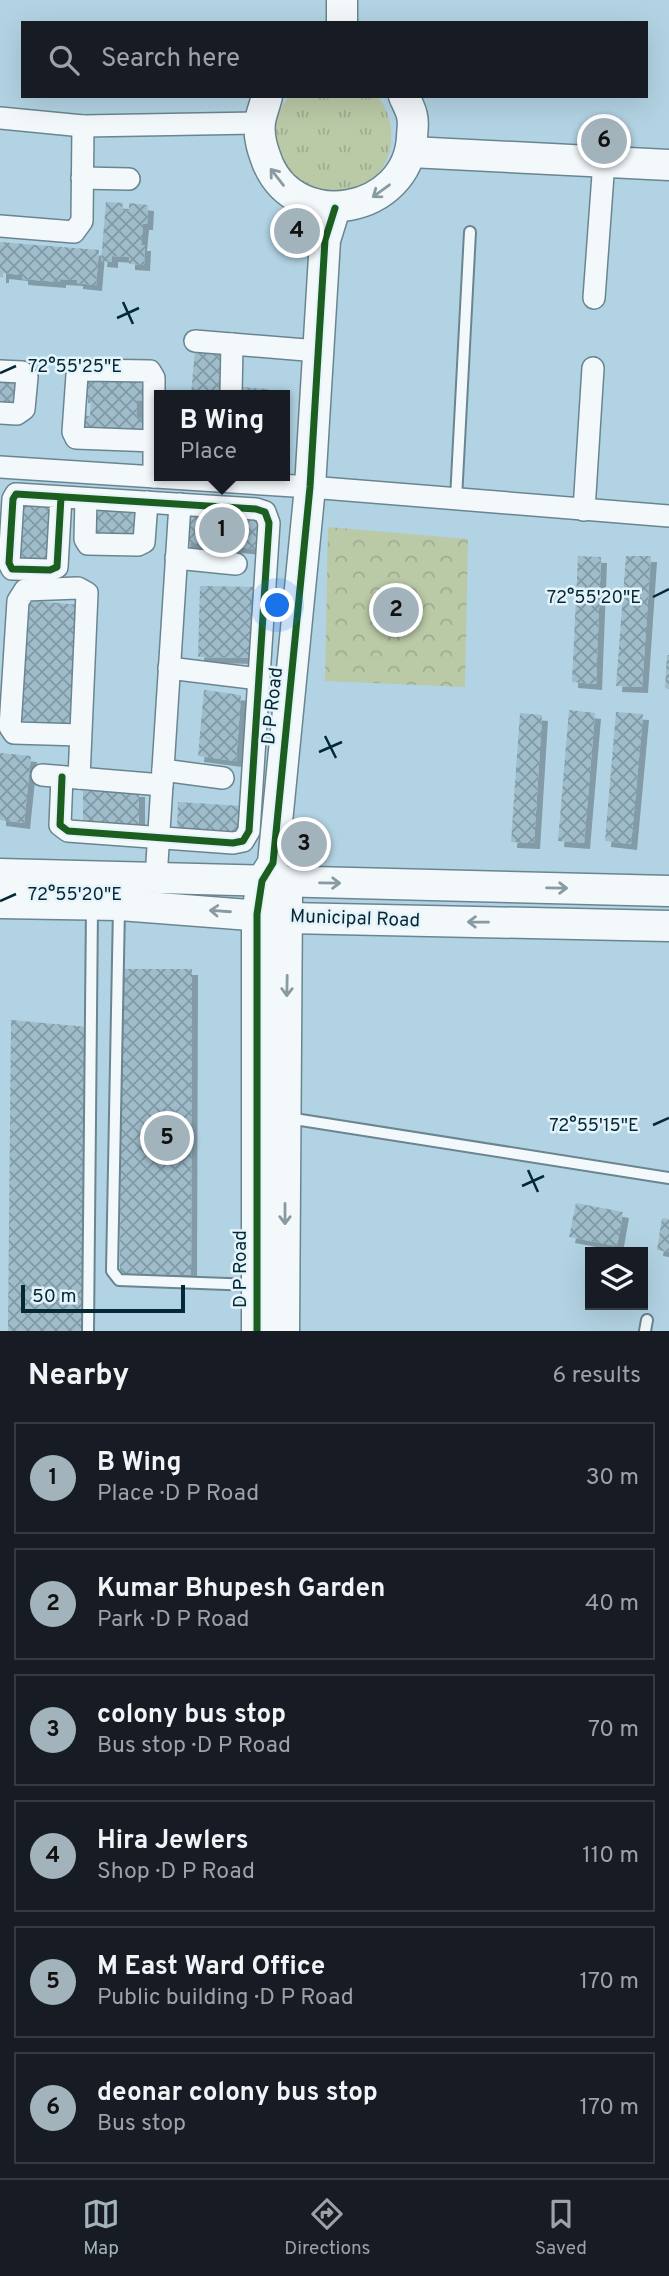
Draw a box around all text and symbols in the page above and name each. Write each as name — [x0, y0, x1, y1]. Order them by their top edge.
search box — [21, 21, 648, 98]
icon: search — [45, 41, 83, 79]
text: Search here — [101, 43, 240, 76]
pin: 6 — [581, 115, 627, 167]
one-way arrow — [270, 168, 285, 186]
one-way arrow — [372, 183, 391, 198]
pin: 4 — [274, 205, 320, 257]
text: 72°55'25"E — [28, 356, 122, 379]
popup — [154, 390, 290, 481]
text: B Wing — [180, 405, 264, 438]
text: Place — [180, 438, 237, 467]
pin: 1 — [199, 504, 245, 556]
pin: 2 — [373, 584, 419, 636]
text: 72°55'20"E — [547, 587, 641, 610]
your location — [260, 588, 294, 622]
street label: D P Road — [257, 666, 289, 746]
pin: 3 — [281, 818, 327, 870]
one-way arrow — [318, 876, 341, 890]
one-way arrow — [545, 881, 568, 895]
text: 72°55'20"E — [28, 884, 122, 907]
one-way arrow — [208, 905, 231, 918]
street label: Municipal Road — [289, 905, 421, 933]
one-way arrow — [467, 915, 490, 929]
one-way arrow — [280, 974, 294, 997]
pin: 5 — [144, 1112, 190, 1164]
text: 72°55'15"E — [549, 1115, 639, 1138]
one-way arrow — [278, 1202, 292, 1225]
street label: D P Road — [229, 1230, 253, 1308]
map controls — [585, 1247, 648, 1310]
button: layers — [585, 1247, 648, 1310]
scale bar — [21, 1282, 186, 1314]
text: 50 m — [32, 1285, 77, 1309]
text: Nearby — [28, 1358, 129, 1395]
text: 6 results — [553, 1362, 641, 1391]
text: B Wing — [97, 1447, 181, 1480]
text: 1 — [48, 1464, 58, 1493]
text: 30 m — [586, 1464, 639, 1493]
text: Place · D P Road — [97, 1480, 259, 1509]
text: Kumar Bhupesh Garden — [97, 1573, 385, 1606]
text: 2 — [46, 1590, 60, 1619]
text: 40 m — [585, 1590, 639, 1619]
text: Park · D P Road — [97, 1606, 250, 1635]
text: colony bus stop — [97, 1699, 286, 1732]
text: 3 — [46, 1716, 60, 1745]
text: 70 m — [588, 1716, 639, 1745]
text: Bus stop · D P Road — [97, 1732, 291, 1761]
text: Hira Jewlers — [97, 1825, 248, 1858]
text: 4 — [46, 1842, 60, 1871]
text: 110 m — [582, 1842, 639, 1871]
text: Shop · D P Road — [97, 1858, 255, 1887]
text: M East Ward Office — [97, 1951, 325, 1984]
text: 5 — [46, 1968, 60, 1997]
text: 170 m — [580, 1968, 639, 1997]
text: Public building · D P Road — [97, 1984, 354, 2013]
text: deonar colony bus stop — [97, 2077, 378, 2110]
text: 6 — [46, 2094, 60, 2123]
text: 170 m — [580, 2094, 639, 2123]
text: Bus stop — [97, 2110, 186, 2139]
tab: Map — [82, 2195, 120, 2261]
tab: Directions — [284, 2195, 371, 2261]
tab: Saved — [535, 2195, 587, 2261]

